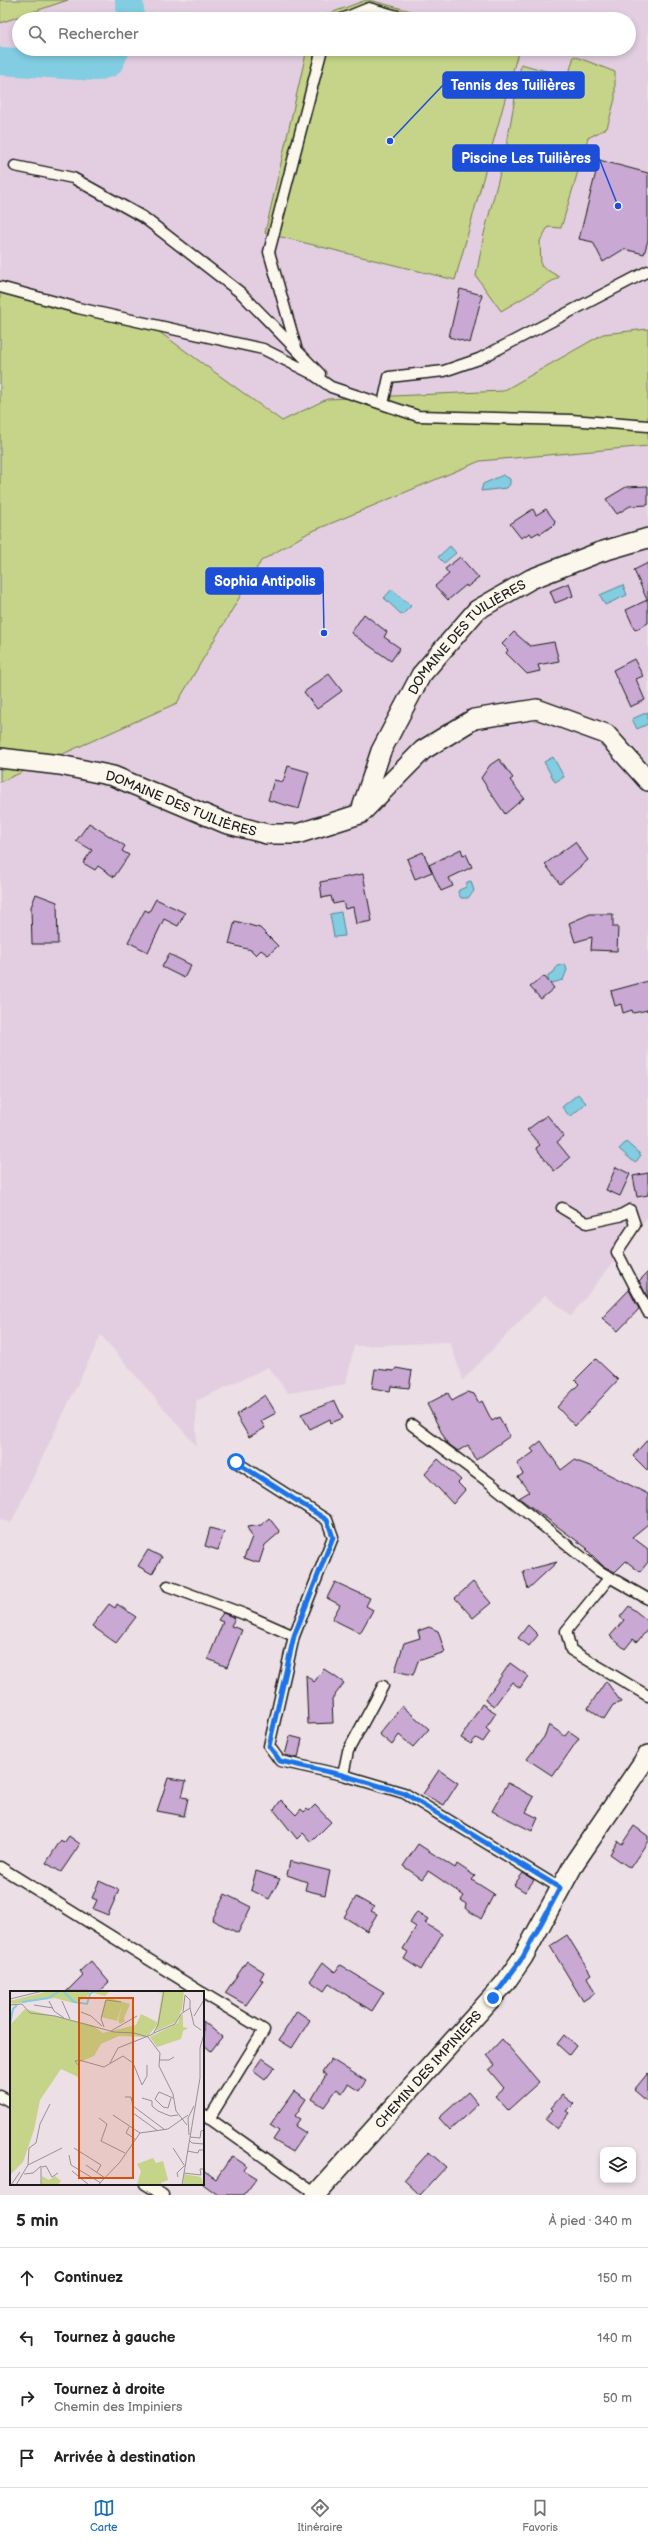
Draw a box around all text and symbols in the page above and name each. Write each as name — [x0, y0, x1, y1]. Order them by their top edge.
search box — [12, 12, 636, 56]
icon: search — [26, 23, 48, 45]
text: Rechercher — [58, 25, 138, 44]
callout: Tennis des Tuilières — [443, 72, 584, 98]
text: Tennis des Tuilières — [451, 77, 575, 94]
callout: Piscine Les Tuilières — [453, 145, 599, 171]
text: Piscine Les Tuilières — [461, 150, 591, 167]
callout: Sophia Antipolis — [206, 568, 323, 594]
text: Sophia Antipolis — [214, 573, 316, 590]
street label: DOMAINE DES TUILIÈRES — [405, 577, 529, 697]
street label: DOMAINE DES TUILIÈRES — [104, 768, 258, 840]
route start — [227, 1453, 245, 1471]
route end — [484, 1989, 502, 2007]
inset map — [10, 1991, 204, 2185]
street label: CHEMIN DES IMPINIERS — [372, 2008, 485, 2132]
map controls — [600, 2147, 636, 2183]
button: layers — [600, 2147, 636, 2183]
text: 5 min — [16, 2211, 59, 2231]
text: À pied · 340 m — [548, 2213, 632, 2229]
icon: ahead — [16, 2267, 38, 2289]
text: Continuez — [54, 2268, 123, 2287]
text: 150 m — [598, 2270, 632, 2286]
icon: left — [16, 2327, 38, 2349]
text: Tournez à gauche — [54, 2328, 175, 2347]
text: 140 m — [597, 2330, 632, 2346]
text: Tournez à droite — [54, 2380, 165, 2399]
icon: right — [16, 2387, 38, 2409]
text: 50 m — [603, 2390, 632, 2406]
text: Chemin des Impiniers — [54, 2399, 182, 2415]
icon: arrive — [16, 2447, 38, 2469]
text: Arrivée à destination — [54, 2448, 196, 2467]
tab: Carte — [90, 2497, 118, 2534]
tab: Itinéraire — [297, 2497, 342, 2534]
tab: Favoris — [522, 2497, 558, 2534]

